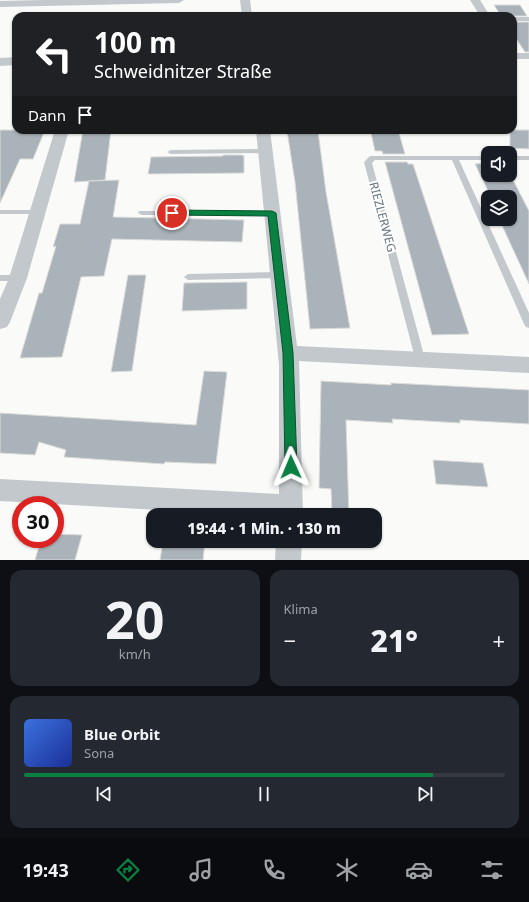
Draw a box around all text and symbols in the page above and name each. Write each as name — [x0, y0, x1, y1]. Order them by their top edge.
text: 100 m — [94, 23, 177, 61]
icon: left — [28, 28, 80, 80]
text: Schweidnitzer Straße — [94, 59, 272, 83]
icon: arrive — [74, 104, 96, 126]
text: Dann — [28, 105, 66, 125]
map controls — [481, 146, 517, 226]
button: sound — [481, 146, 517, 182]
street label: RIEZLERWEG — [365, 180, 401, 254]
button: layers — [481, 190, 517, 226]
pin — [155, 196, 189, 230]
icon: arrive — [161, 202, 183, 224]
position arrow — [270, 446, 312, 488]
speed limit sign: 30 — [12, 496, 64, 548]
text: 19:44 · 1 Min. · 130 m — [187, 518, 341, 538]
text: 20 — [105, 583, 165, 654]
text: Klima — [284, 600, 318, 618]
text: 21° — [371, 620, 418, 661]
text: − — [284, 625, 296, 655]
text: + — [492, 625, 505, 655]
text: km/h — [119, 645, 151, 663]
text: Blue Orbit — [84, 724, 160, 744]
text: Sona — [84, 744, 114, 762]
icon: previous — [93, 783, 115, 805]
icon: pause — [253, 783, 275, 805]
icon: next — [414, 783, 436, 805]
icon: directions — [114, 856, 142, 884]
icon: music — [187, 856, 215, 884]
icon: phone — [260, 856, 288, 884]
icon: climate — [333, 856, 361, 884]
icon: car — [405, 856, 433, 884]
icon: filters — [478, 856, 506, 884]
text: 19:43 — [22, 858, 69, 882]

